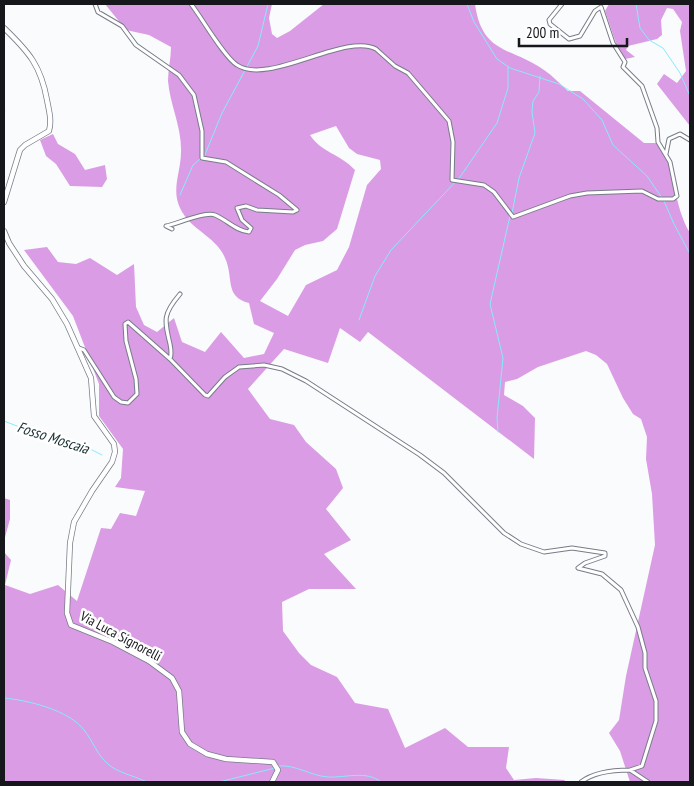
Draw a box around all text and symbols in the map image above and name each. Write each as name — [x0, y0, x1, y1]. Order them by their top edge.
scale bar — [519, 15, 626, 47]
text: 200 m — [526, 23, 559, 42]
water label: Fosso Moscaia — [15, 417, 92, 458]
street label: Via Luca Signorelli — [76, 607, 165, 665]

